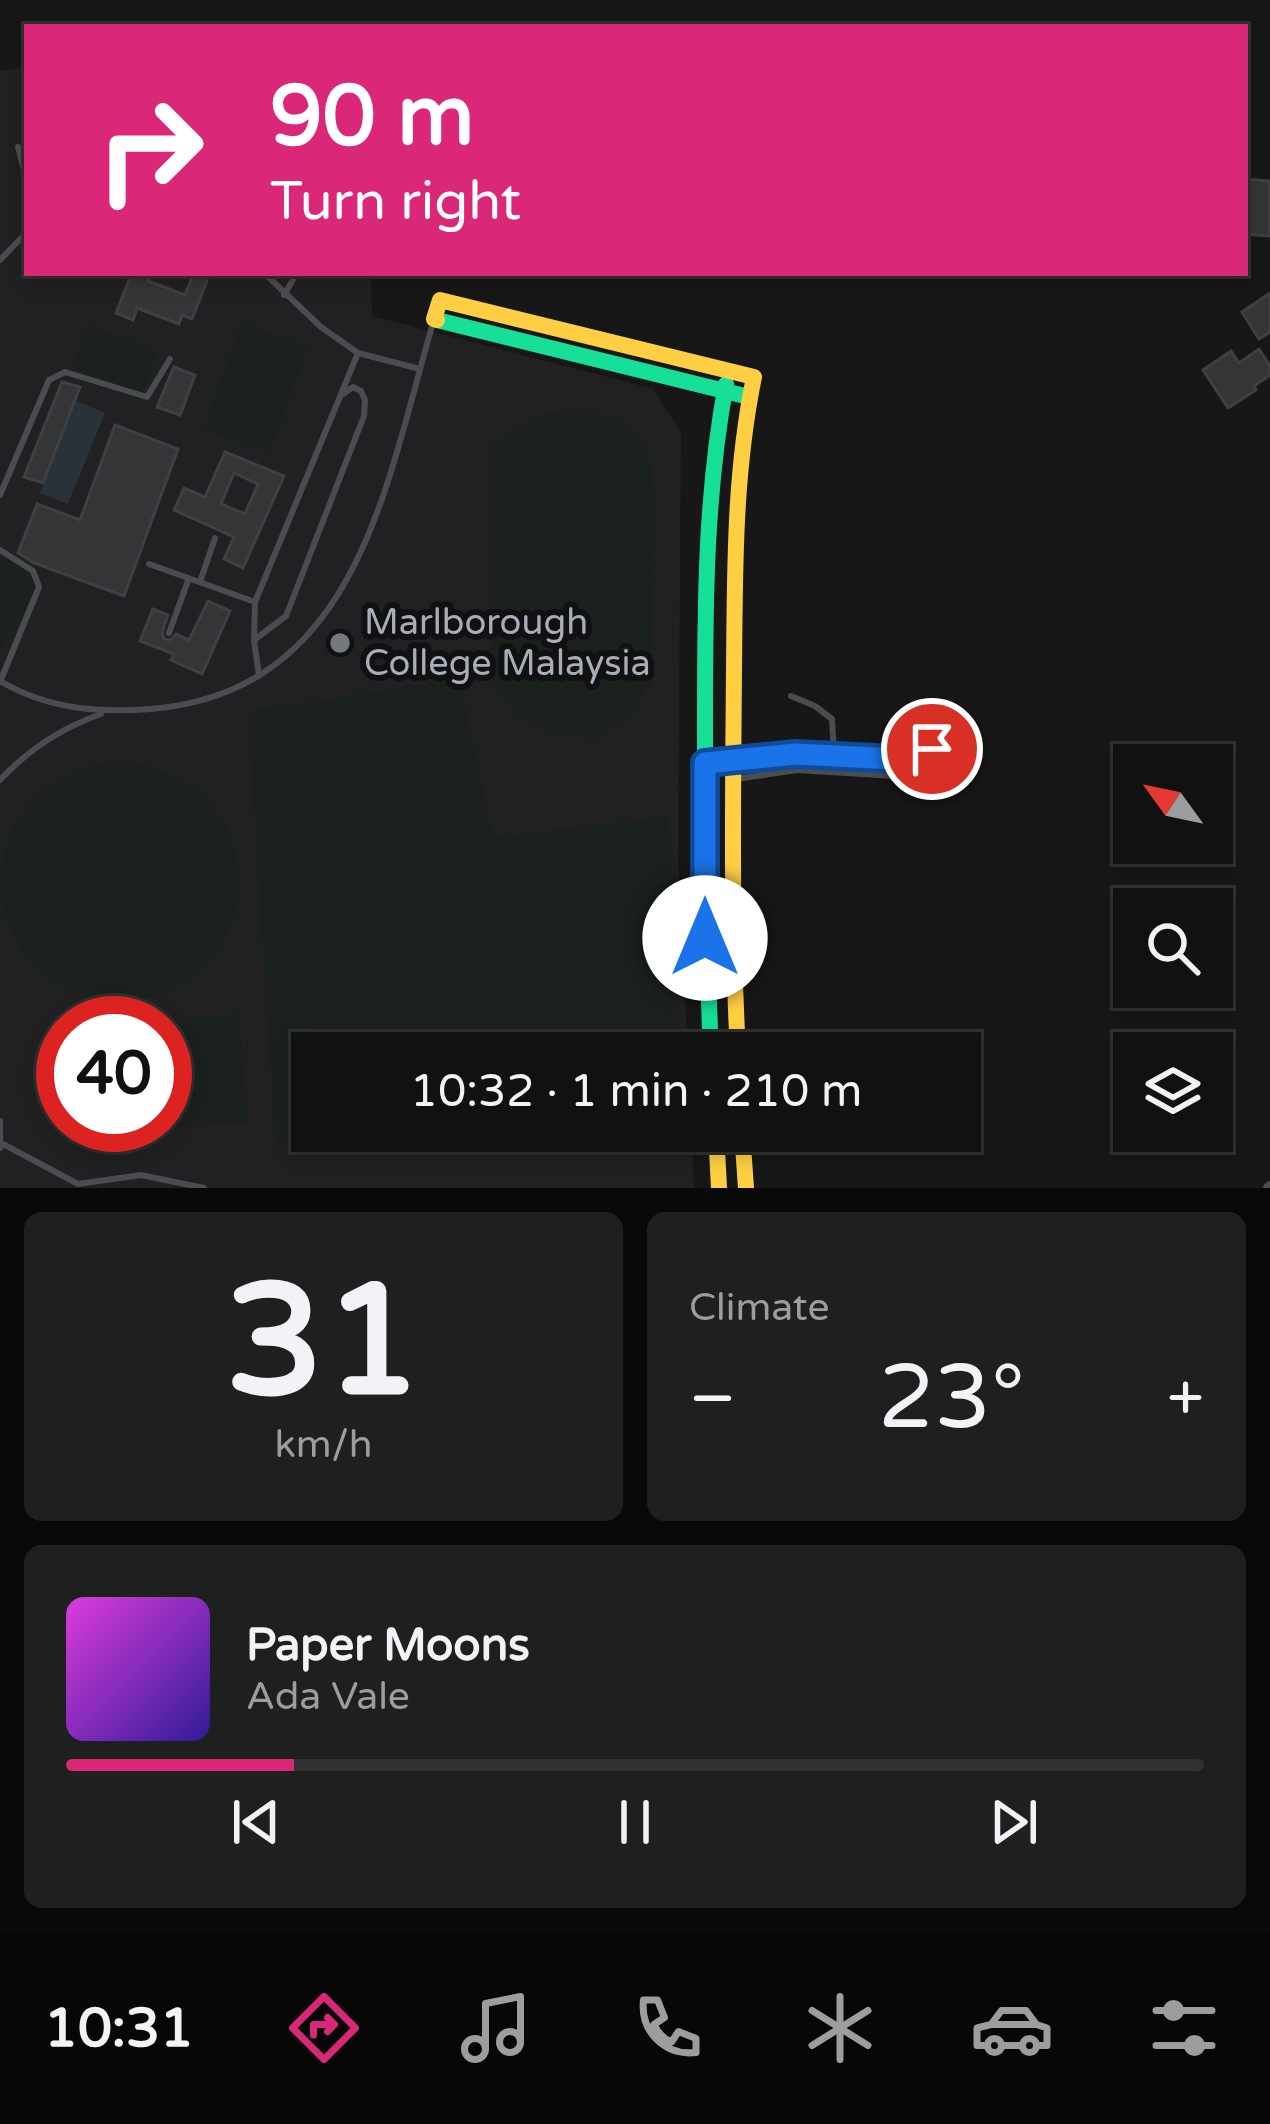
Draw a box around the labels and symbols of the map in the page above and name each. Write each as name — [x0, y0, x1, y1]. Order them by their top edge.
place label: Marlborough College Malaysia — [364, 601, 651, 685]
marker: Marlborough College Malaysia — [327, 630, 353, 656]
pin — [881, 698, 983, 800]
north arrow — [1113, 744, 1233, 864]
position arrow — [642, 875, 768, 1001]
speed limit sign: 40 — [36, 996, 192, 1152]

